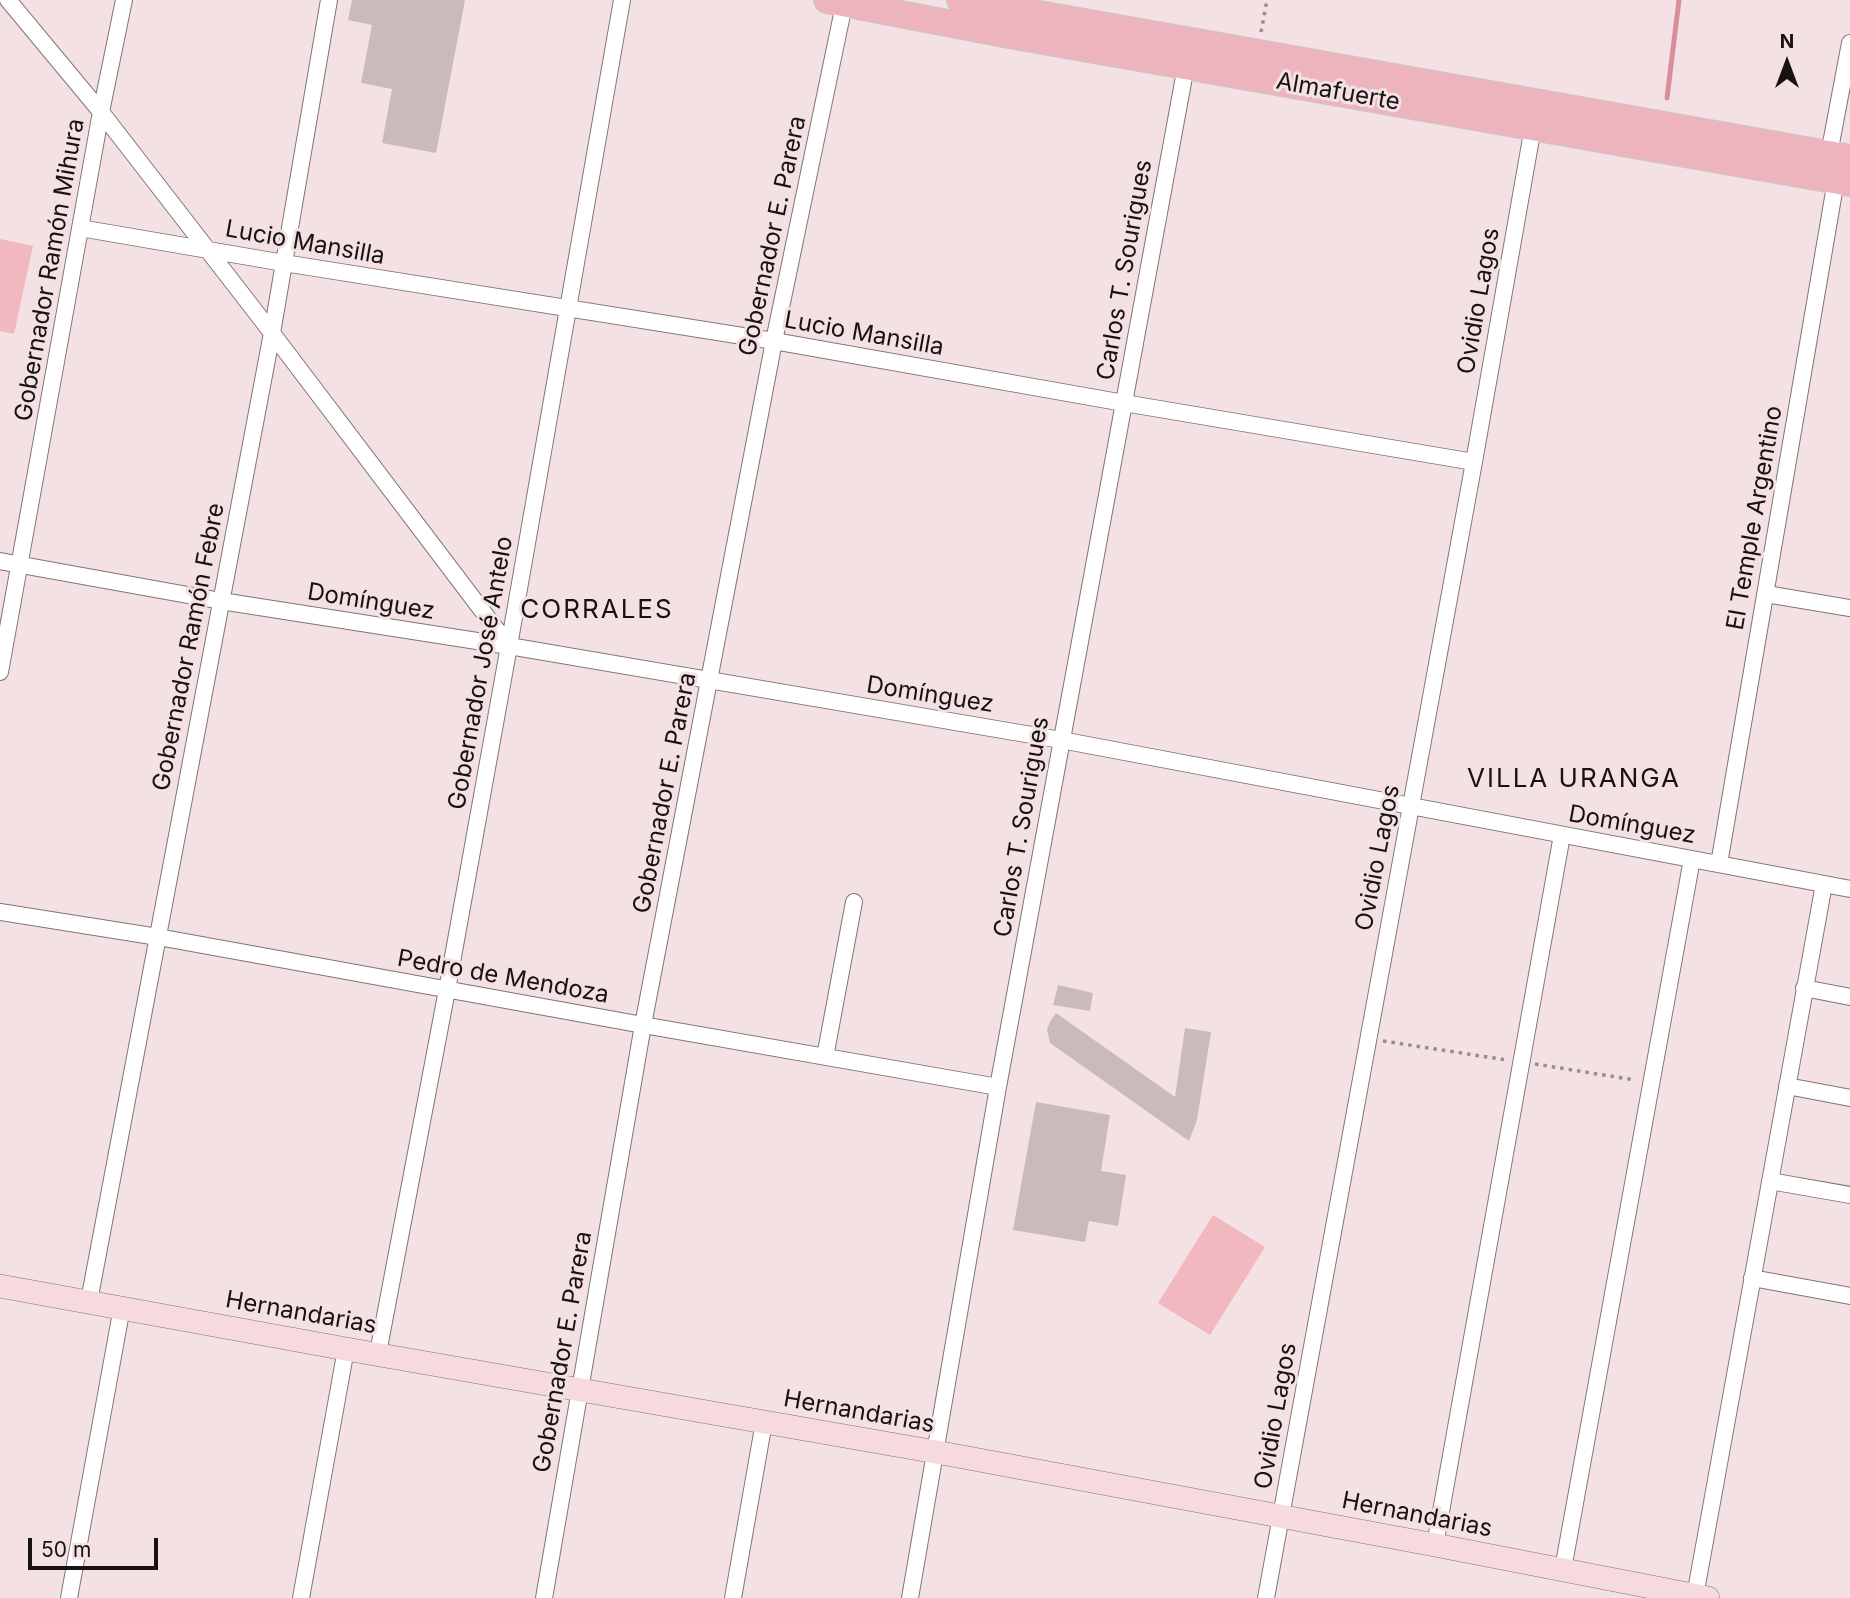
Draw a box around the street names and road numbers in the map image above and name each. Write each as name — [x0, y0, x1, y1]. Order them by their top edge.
street label: Almafuerte — [1274, 67, 1402, 117]
street label: Gobernador E. Parera — [733, 113, 813, 359]
street label: Gobernador Ramón Mihura — [9, 117, 91, 423]
street label: Carlos T. Sourigues — [1091, 158, 1159, 382]
street label: Lucio Mansilla — [223, 215, 387, 271]
street label: Ovidio Lagos — [1452, 226, 1506, 376]
street label: Lucio Mansilla — [782, 306, 946, 362]
street label: El Temple Argentino — [1721, 404, 1789, 632]
street label: Gobernador Ramón Febre — [147, 501, 231, 793]
street label: Gobernador José Antelo — [443, 534, 519, 812]
street label: Domínguez — [305, 578, 437, 626]
street label: Gobernador E. Parera — [627, 670, 703, 916]
street label: Domínguez — [864, 671, 996, 719]
street label: Carlos T. Sourigues — [988, 715, 1056, 939]
street label: Ovidio Lagos — [1350, 783, 1406, 933]
street label: Domínguez — [1566, 800, 1698, 850]
street label: Pedro de Mendoza — [395, 944, 611, 1010]
street label: Gobernador E. Parera — [528, 1229, 598, 1475]
street label: Hernandarias — [223, 1286, 379, 1340]
street label: Ovidio Lagos — [1249, 1341, 1303, 1491]
street label: Hernandarias — [781, 1385, 937, 1439]
street label: Hernandarias — [1339, 1486, 1495, 1544]

